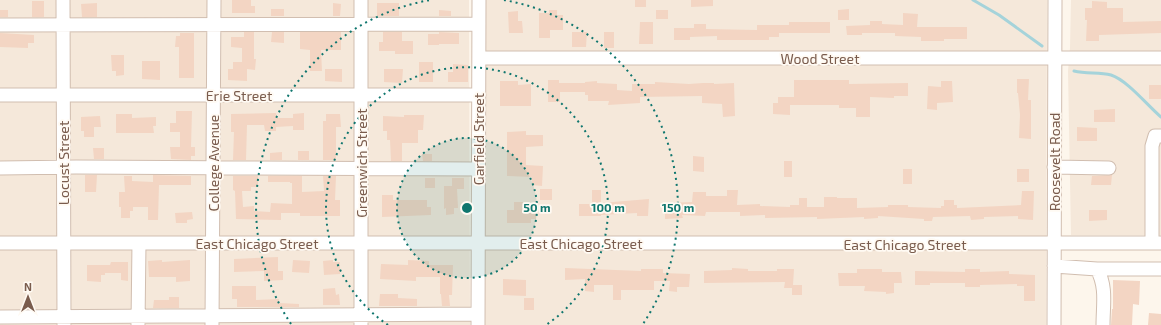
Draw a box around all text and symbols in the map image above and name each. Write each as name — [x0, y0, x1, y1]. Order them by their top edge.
street label: Wood Street — [781, 50, 859, 67]
street label: Erie Street — [206, 87, 272, 104]
street label: Garfield Street — [470, 93, 487, 185]
street label: Greenwich Street — [353, 108, 370, 218]
street label: Roosevelt Road — [1046, 113, 1063, 211]
street label: College Avenue — [205, 115, 222, 211]
street label: Locust Street — [55, 121, 72, 205]
text: 50 m — [523, 200, 551, 214]
text: 100 m — [591, 200, 625, 214]
text: 150 m — [662, 200, 694, 214]
centre of rings — [460, 201, 474, 215]
street label: East Chicago Street — [196, 235, 318, 252]
street label: East Chicago Street — [520, 235, 642, 252]
street label: East Chicago Street — [844, 236, 966, 253]
north arrow — [8, 277, 48, 317]
text: N — [24, 280, 32, 293]

